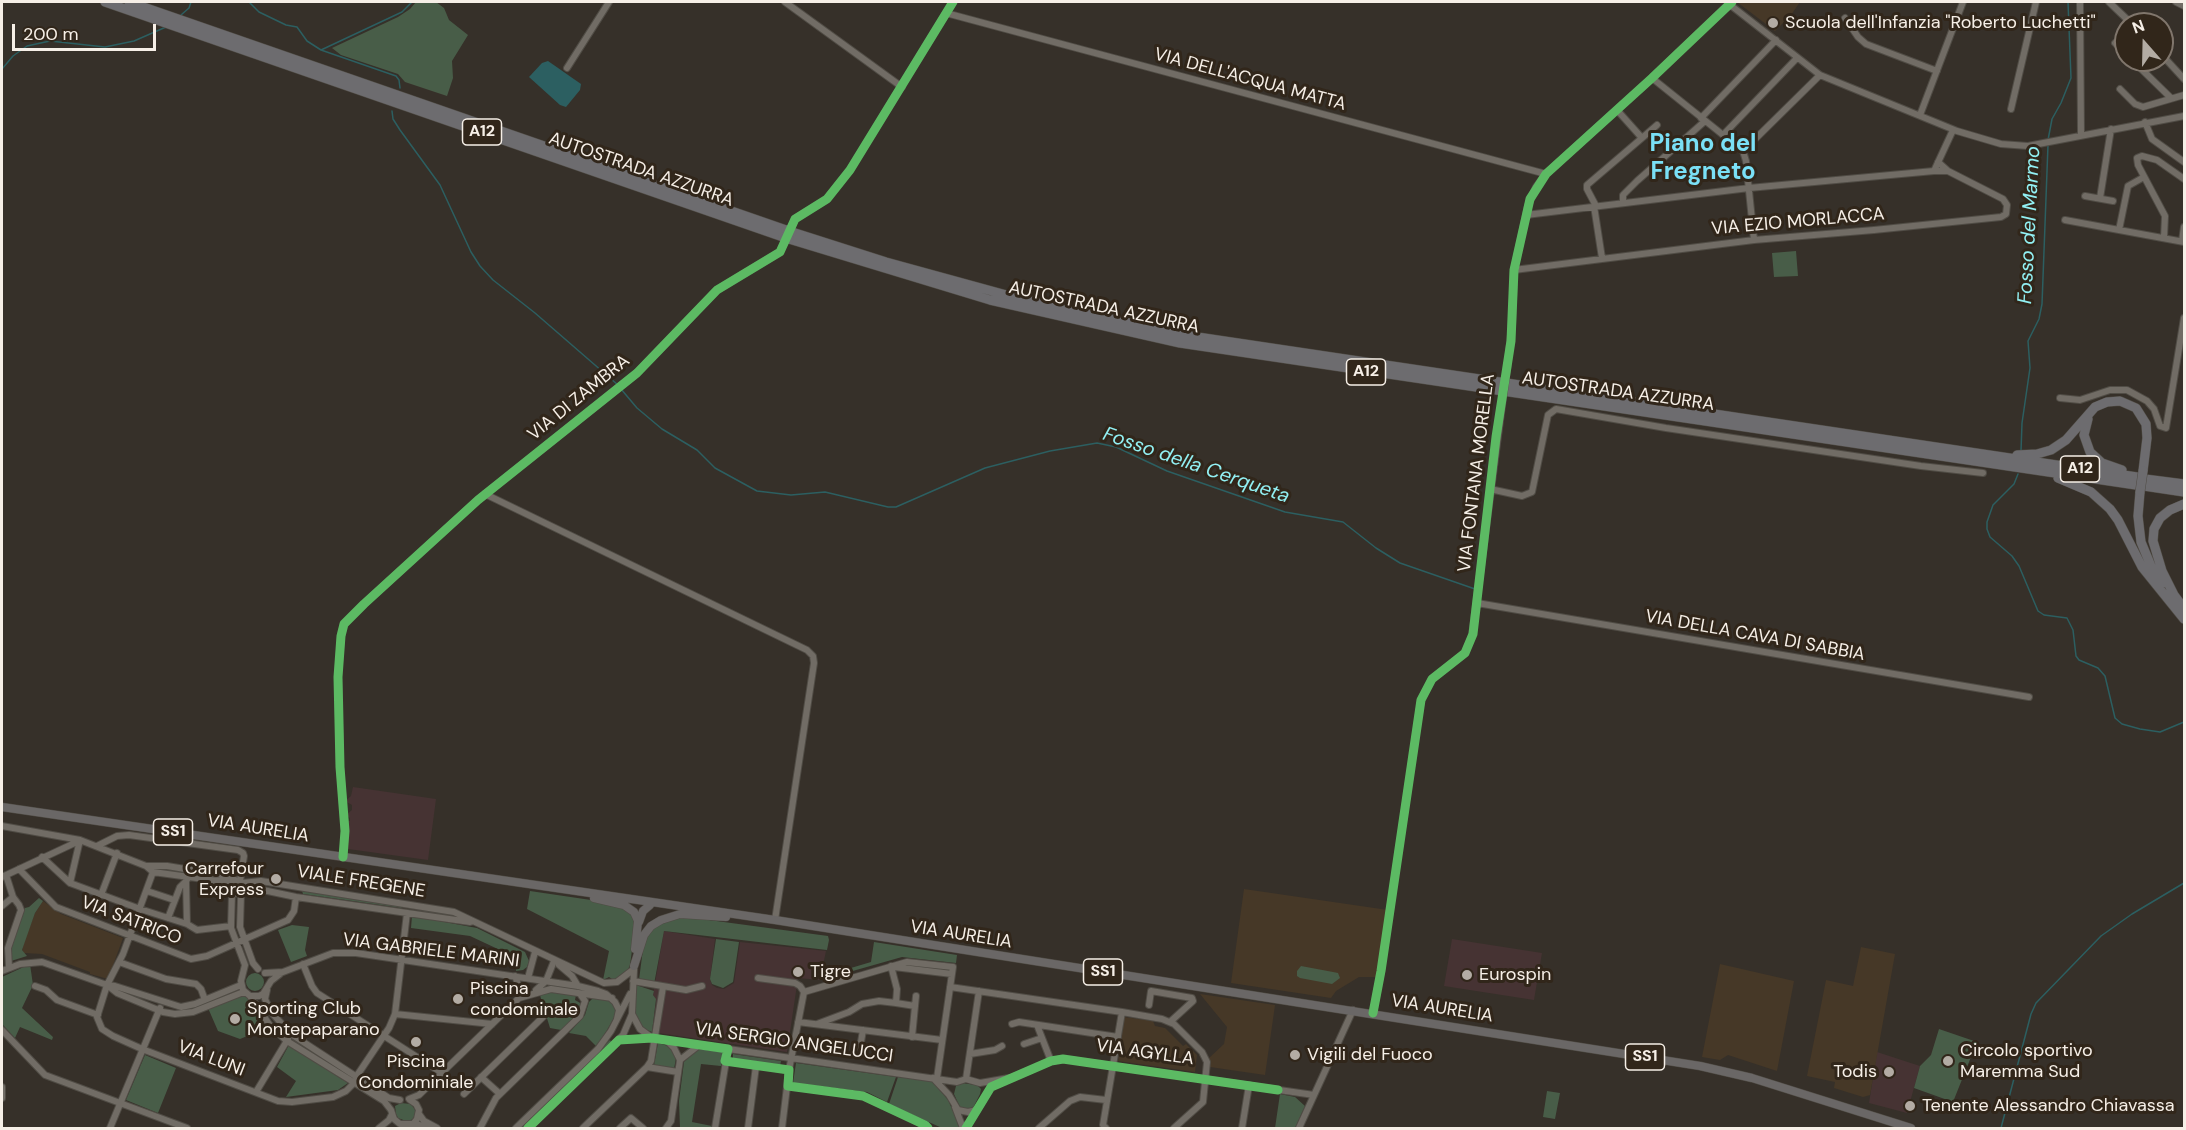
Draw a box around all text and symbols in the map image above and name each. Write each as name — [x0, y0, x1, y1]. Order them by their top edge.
scale bar — [15, 12, 159, 50]
place label: Scuola dell'Infanzia "Roberto Luchetti" — [1785, 12, 2096, 34]
north arrow — [2114, 12, 2174, 72]
text: N — [2129, 15, 2147, 38]
marker: Scuola dell'Infanzia "Roberto Luchetti" — [1766, 16, 1780, 30]
text: 200 m — [23, 22, 79, 46]
street label: VIA DELL'ACQUA MATTA — [1152, 44, 1348, 116]
road number: A12 — [462, 119, 502, 145]
street label: AUTOSTRADA AZZURRA — [546, 128, 736, 212]
district label: Piano del Fregneto — [1649, 131, 1757, 187]
water label: Fosso del Marmo — [2014, 145, 2046, 305]
street label: VIA EZIO MORLACCA — [1711, 204, 1885, 240]
street label: AUTOSTRADA AZZURRA — [1007, 277, 1201, 339]
street label: VIA DI ZAMBRA — [524, 350, 634, 446]
road number: A12 — [1346, 359, 1386, 385]
street label: AUTOSTRADA AZZURRA — [1520, 368, 1716, 416]
street label: VIA FONTANA MORELLA — [1454, 373, 1500, 573]
water label: Fosso della Cerqueta — [1100, 423, 1292, 509]
road number: A12 — [2060, 456, 2100, 482]
street label: VIA DELLA CAVA DI SABBIA — [1643, 606, 1867, 666]
street label: VIA AURELIA — [206, 810, 310, 848]
road number: SS1 — [154, 819, 192, 845]
place label: Carrefour Express — [185, 858, 264, 900]
street label: VIALE FREGENE — [295, 861, 427, 903]
marker: Carrefour Express — [269, 872, 283, 886]
street label: VIA SATRICO — [78, 892, 184, 950]
street label: VIA AURELIA — [909, 916, 1013, 954]
street label: VIA GABRIELE MARINI — [342, 929, 520, 973]
road number: SS1 — [1084, 959, 1122, 985]
place label: Tigre — [810, 961, 851, 983]
place label: Eurospin — [1479, 964, 1551, 986]
marker: Tigre — [791, 965, 805, 979]
marker: Eurospin — [1460, 968, 1474, 982]
place label: Piscina condominale — [470, 978, 578, 1020]
street label: VIA AURELIA — [1390, 990, 1494, 1028]
marker: Piscina condominale — [451, 992, 465, 1006]
place label: Sporting Club Montepaparano — [247, 998, 380, 1040]
marker: Sporting Club Montepaparano — [228, 1012, 242, 1026]
street label: VIA SERGIO ANGELUCCI — [694, 1018, 894, 1068]
marker: Piscina Condominiale — [409, 1035, 423, 1049]
street label: VIA AGYLLA — [1095, 1035, 1195, 1071]
street label: VIA LUNI — [174, 1036, 248, 1082]
place label: Circolo sportivo Maremma Sud — [1960, 1040, 2093, 1082]
place label: Vigili del Fuoco — [1307, 1044, 1433, 1066]
road number: SS1 — [1626, 1044, 1664, 1070]
marker: Vigili del Fuoco — [1288, 1048, 1302, 1062]
place label: Piscina Condominiale — [359, 1051, 473, 1094]
marker: Circolo sportivo Maremma Sud — [1941, 1054, 1955, 1068]
place label: Todis — [1833, 1061, 1877, 1083]
marker: Todis — [1882, 1065, 1896, 1079]
place label: Tenente Alessandro Chiavassa — [1922, 1095, 2175, 1117]
marker: Tenente Alessandro Chiavassa — [1903, 1099, 1917, 1113]

